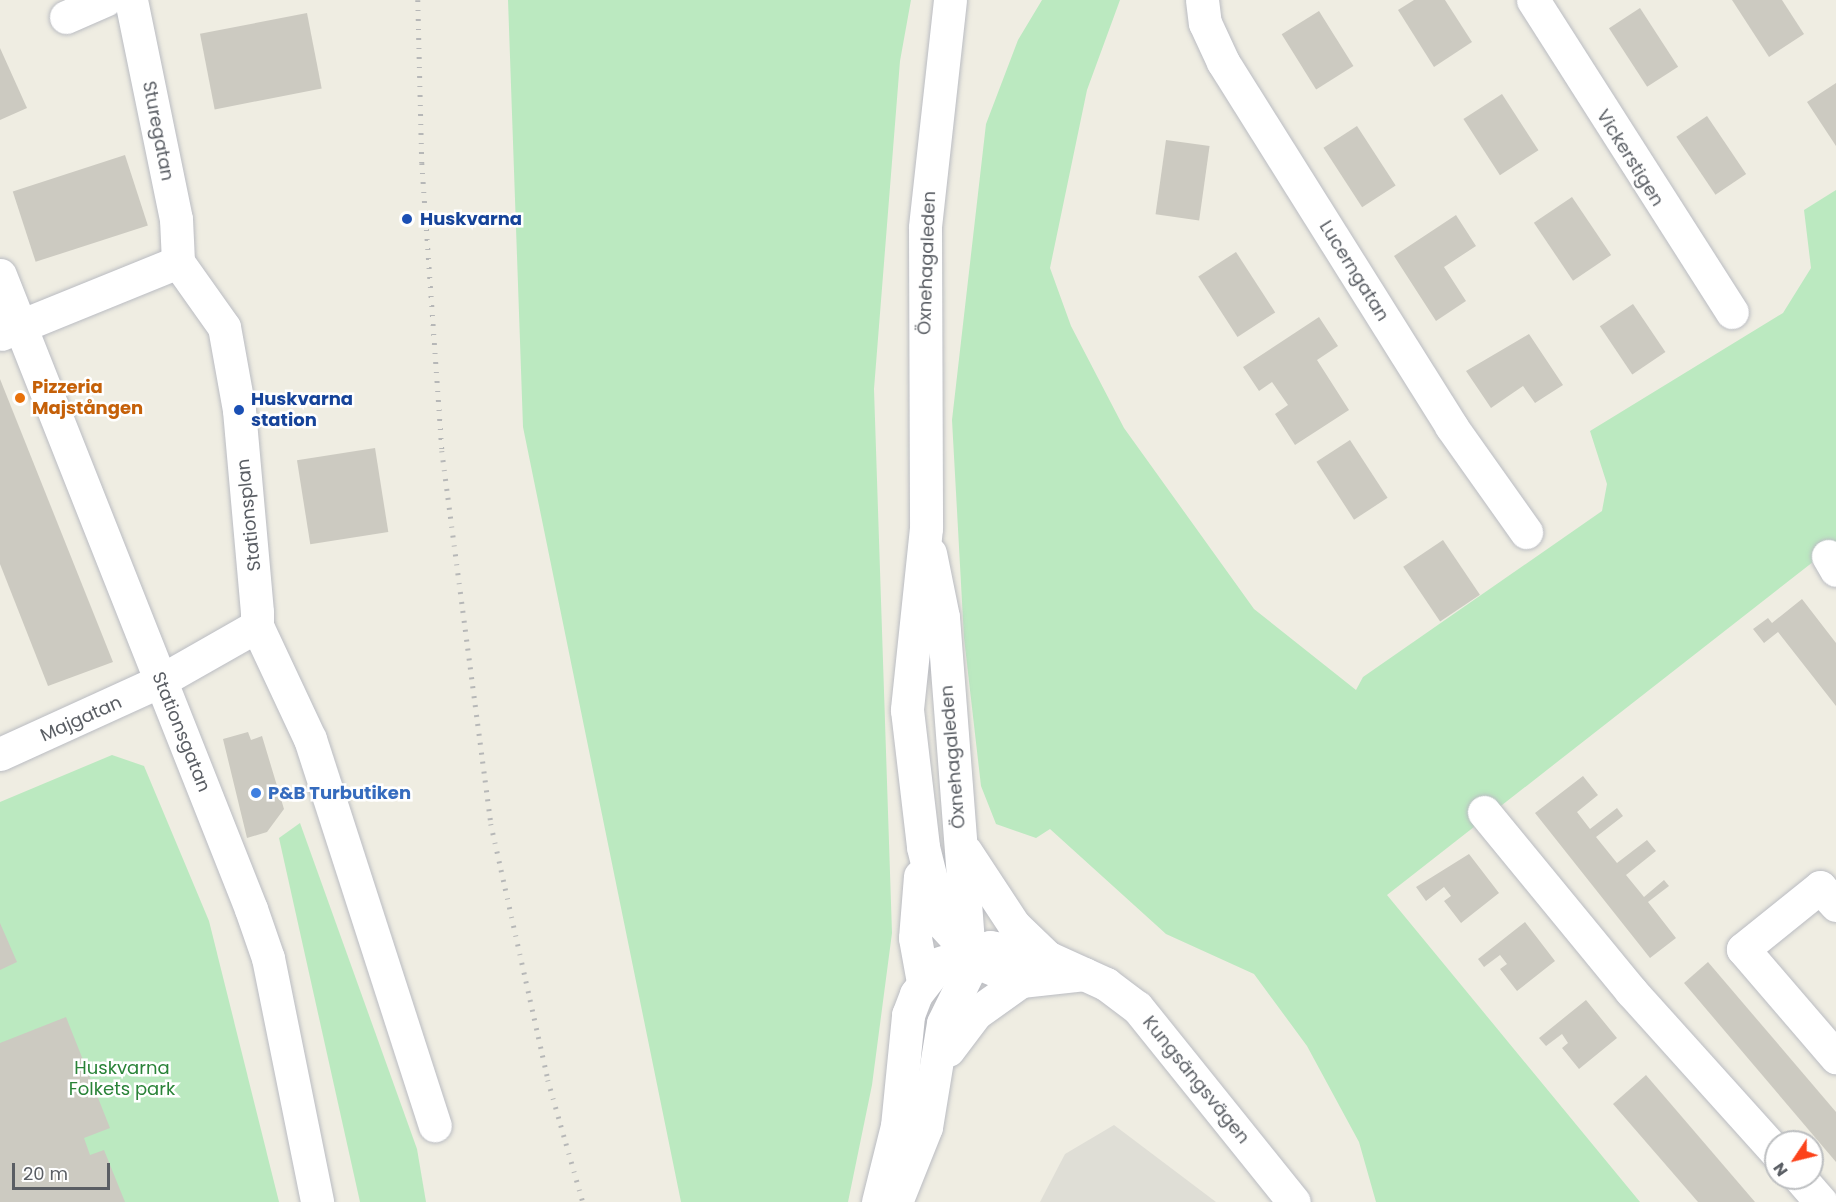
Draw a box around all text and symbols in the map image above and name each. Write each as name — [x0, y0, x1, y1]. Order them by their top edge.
street label: Sturegatan — [138, 79, 178, 183]
street label: Vickerstigen — [1592, 106, 1668, 210]
street label: Öxnehagaleden — [914, 191, 940, 335]
place label: Huskvarna — [420, 208, 522, 230]
marker: Huskvarna — [398, 210, 416, 228]
street label: Lucerngatan — [1315, 217, 1393, 325]
place label: Pizzeria Majstången — [32, 377, 143, 420]
place label: Huskvarna station — [251, 389, 353, 432]
marker: Pizzeria Majstången — [13, 391, 27, 405]
marker: Huskvarna station — [232, 403, 246, 417]
street label: Stationsplan — [232, 458, 266, 572]
street label: Stationsgatan — [147, 669, 215, 795]
street label: Öxnehagaleden — [936, 684, 970, 830]
street label: Majgatan — [37, 692, 125, 746]
place label: P&B Turbutiken — [268, 782, 411, 804]
marker: P&B Turbutiken — [249, 786, 263, 800]
street label: Kungsängsvägen — [1138, 1012, 1254, 1148]
park label: Huskvarna Folkets park — [69, 1058, 175, 1100]
north arrow — [1764, 1130, 1824, 1190]
scale bar — [15, 1151, 112, 1189]
text: N — [1768, 1158, 1793, 1181]
text: 20 m — [23, 1161, 68, 1186]

